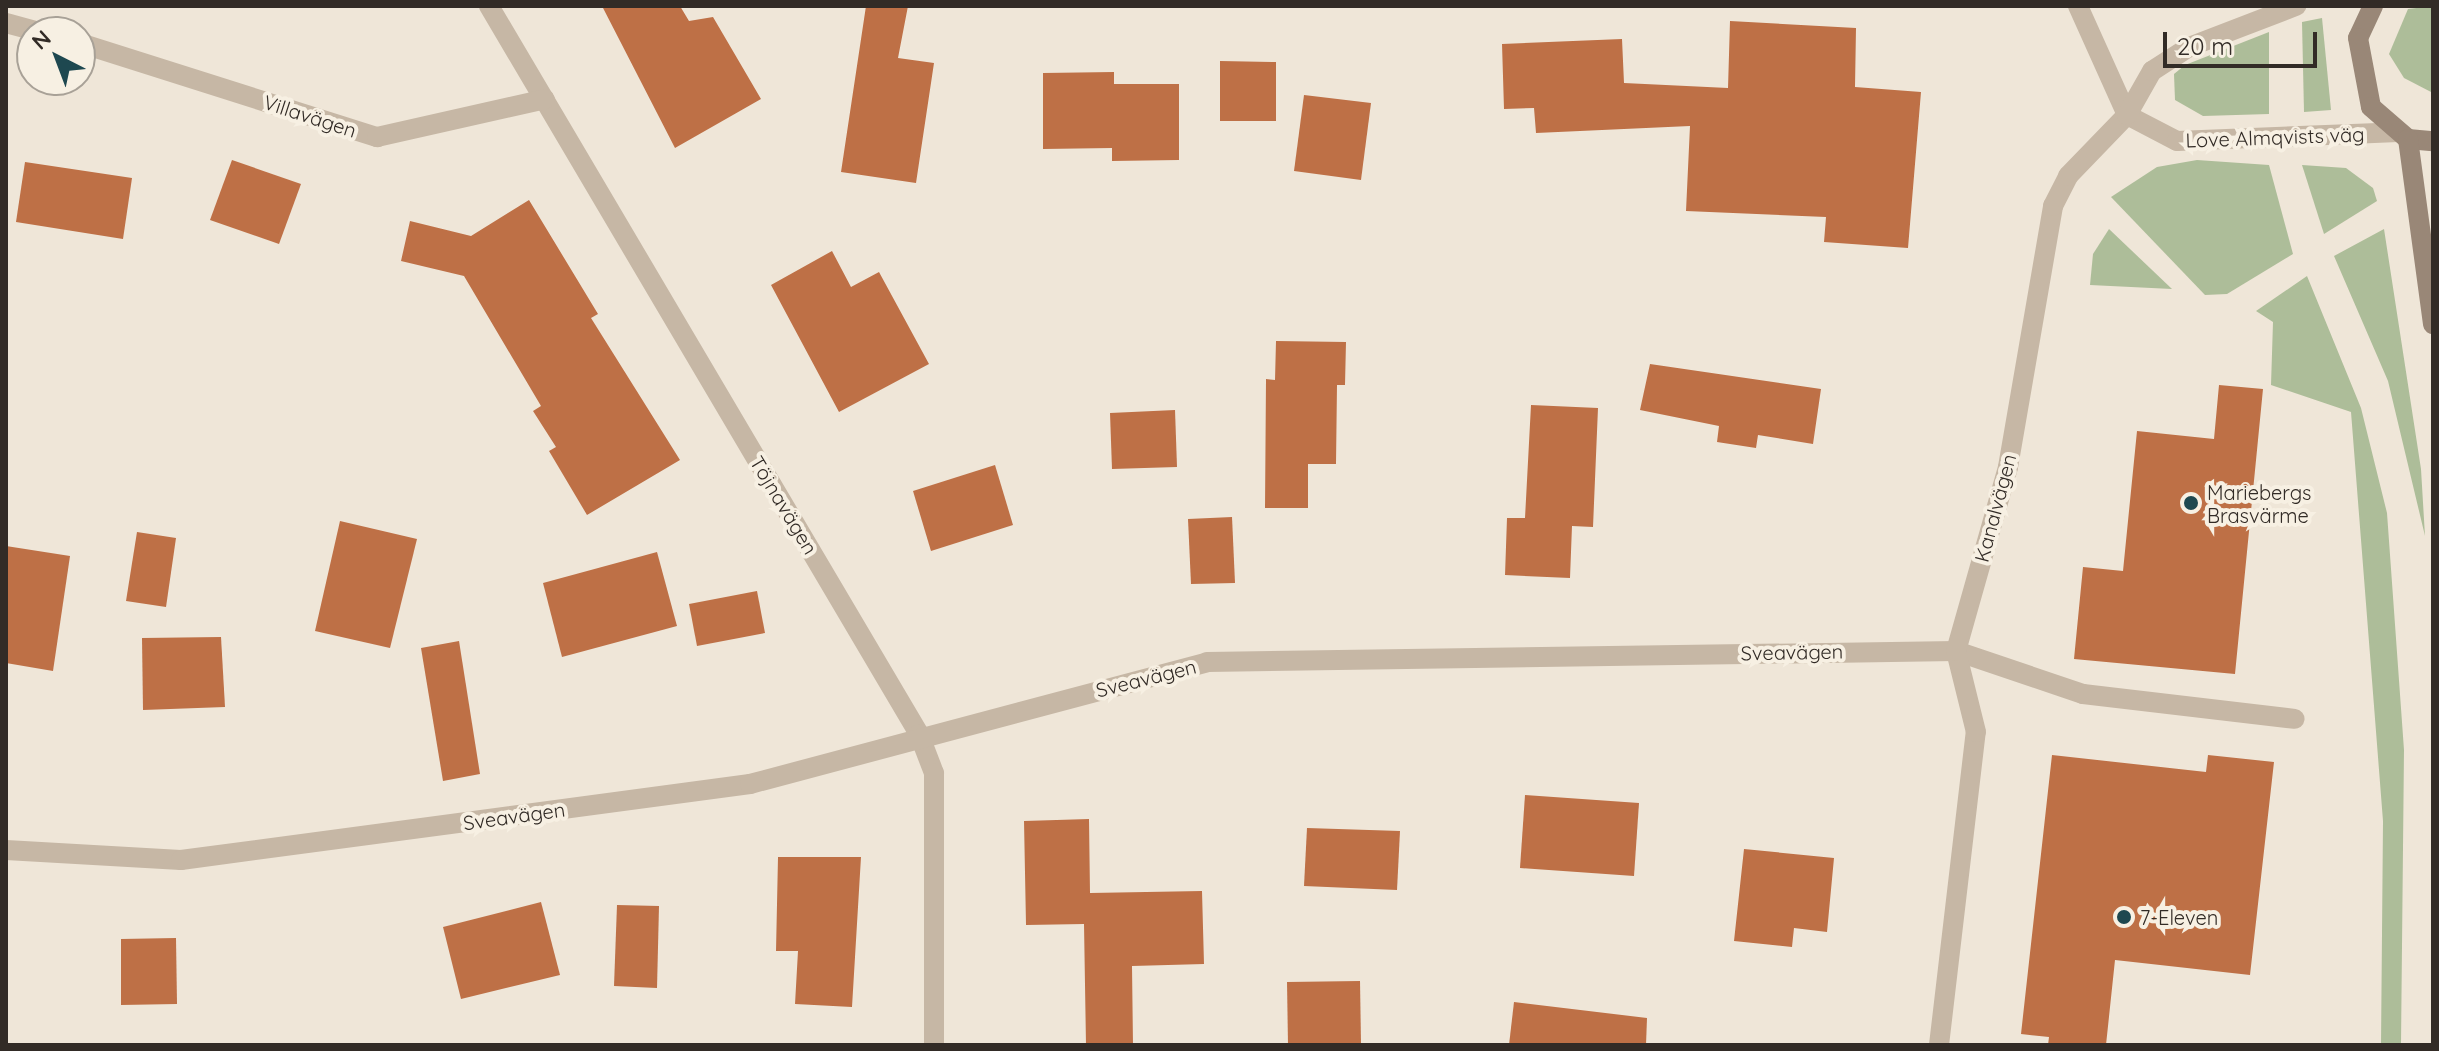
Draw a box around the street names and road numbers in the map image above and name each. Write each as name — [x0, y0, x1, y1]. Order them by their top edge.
street label: Villavägen — [261, 90, 359, 142]
street label: Love Almqvists väg — [2185, 122, 2365, 152]
street label: Töjnavägen — [745, 451, 823, 559]
street label: Kanalvägen — [1969, 451, 2021, 565]
street label: Sveavägen — [1741, 639, 1843, 665]
street label: Sveavägen — [1093, 654, 1199, 702]
street label: Sveavägen — [462, 797, 566, 835]

